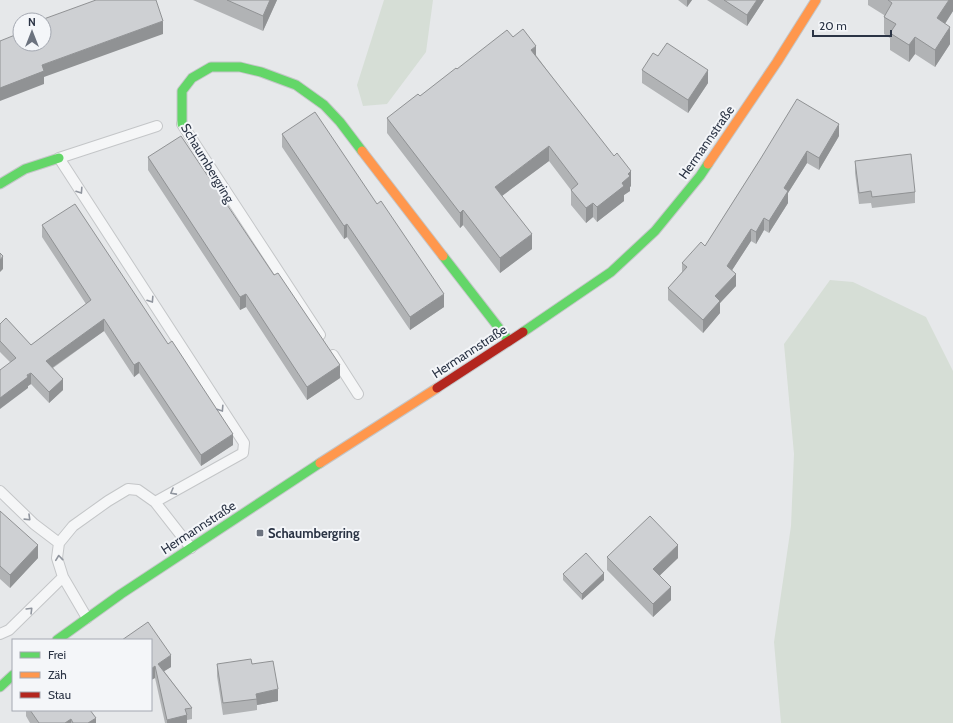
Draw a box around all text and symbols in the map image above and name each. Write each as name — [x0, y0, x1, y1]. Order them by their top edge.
north arrow — [12, 12, 52, 52]
scale bar — [813, 12, 891, 38]
text: N — [28, 15, 36, 29]
text: 20 m — [819, 18, 847, 33]
street label: Hermannstraße — [675, 102, 737, 182]
street label: Schaumbergring — [178, 120, 238, 206]
one-way arrow — [75, 187, 83, 194]
one-way arrow — [146, 296, 154, 303]
street label: Hermannstraße — [429, 321, 510, 381]
one-way arrow — [217, 405, 224, 412]
one-way arrow — [170, 487, 177, 494]
street label: Hermannstraße — [158, 497, 239, 557]
one-way arrow — [23, 513, 31, 521]
place label: Schaumbergring — [268, 525, 360, 541]
marker: Schaumbergring — [255, 528, 265, 538]
one-way arrow — [54, 555, 63, 561]
one-way arrow — [25, 607, 33, 614]
legend — [12, 639, 152, 711]
text: Frei — [48, 647, 66, 662]
text: Zäh — [48, 667, 67, 682]
text: Stau — [48, 687, 71, 702]

